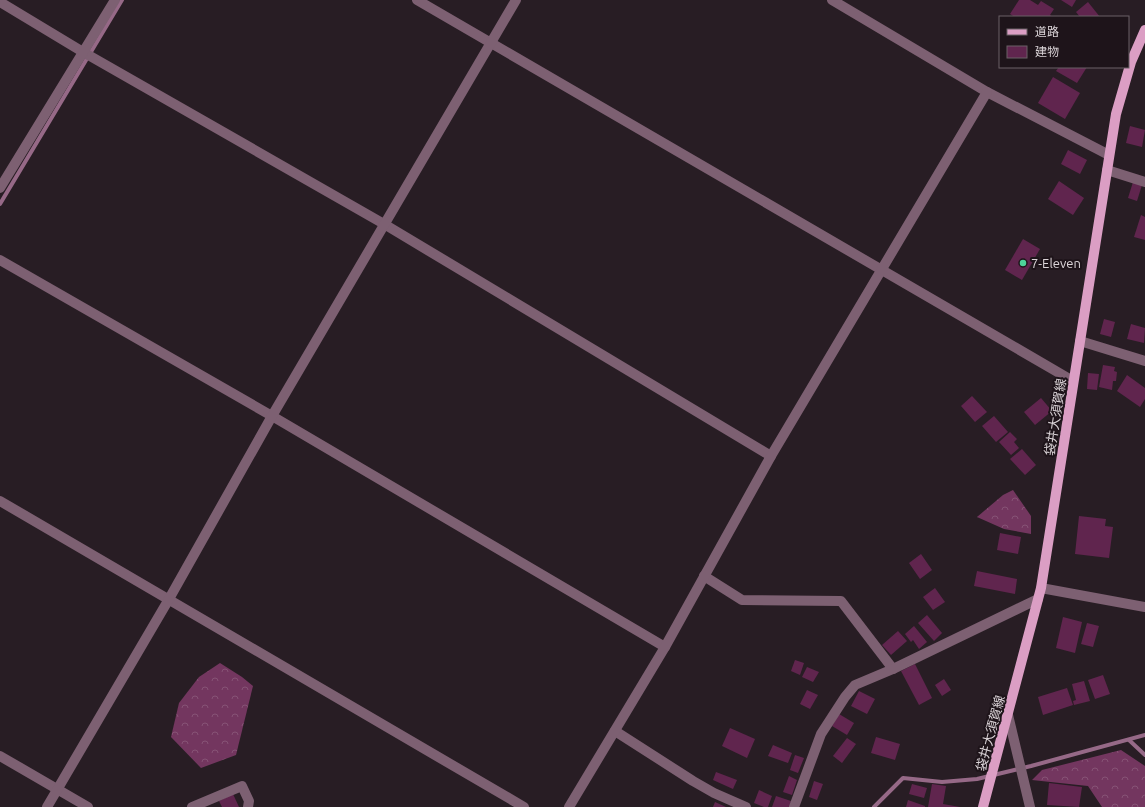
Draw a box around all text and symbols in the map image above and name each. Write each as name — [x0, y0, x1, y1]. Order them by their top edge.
legend — [999, 16, 1129, 68]
text: 道路 — [1035, 25, 1059, 38]
text: 建物 — [1035, 45, 1059, 58]
place label: 7-Eleven — [1031, 256, 1081, 270]
marker: 7-Eleven — [1018, 258, 1028, 268]
street label: 袋井大須賀線 — [1042, 377, 1068, 457]
street label: 袋井大須賀線 — [973, 694, 1007, 772]

